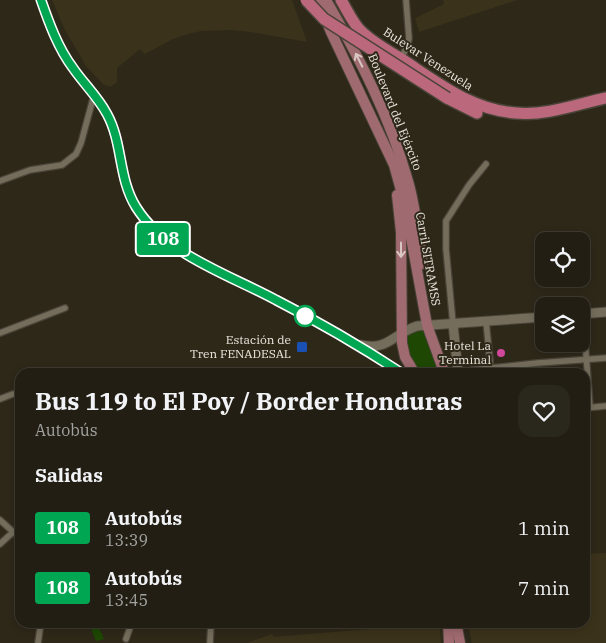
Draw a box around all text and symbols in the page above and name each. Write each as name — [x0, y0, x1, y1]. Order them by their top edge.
street label: Bulevar Venezuela — [380, 24, 476, 93]
street label: Boulevard del Ejército — [365, 51, 426, 173]
one-way arrow — [354, 52, 364, 67]
street label: Carril SITRAMSS — [413, 211, 444, 307]
line badge: 108 — [134, 223, 192, 255]
text: 108 — [147, 227, 179, 250]
map controls — [535, 232, 590, 352]
button: locate — [535, 232, 590, 287]
one-way arrow — [396, 242, 406, 258]
button: layers — [535, 297, 590, 352]
unlabelled marker — [294, 305, 316, 327]
place label: Estación de Tren FENADESAL — [190, 332, 291, 361]
place label: Hotel La Terminal — [439, 338, 491, 367]
marker: Estación de Tren FENADESAL — [295, 340, 309, 354]
marker: Hotel La Terminal — [495, 347, 507, 359]
text: Bus 119 to El Poy / Border Honduras — [35, 385, 462, 417]
button: heart — [518, 385, 570, 437]
text: Autobús — [35, 420, 98, 440]
text: Salidas — [35, 463, 103, 487]
text: Autobús — [105, 506, 182, 530]
text: 108 — [46, 516, 79, 539]
text: 1 min — [518, 516, 570, 540]
text: 13:39 — [105, 530, 148, 550]
text: Autobús — [105, 566, 182, 590]
text: 108 — [46, 576, 79, 599]
text: 7 min — [518, 576, 570, 600]
text: 13:45 — [105, 590, 148, 610]

